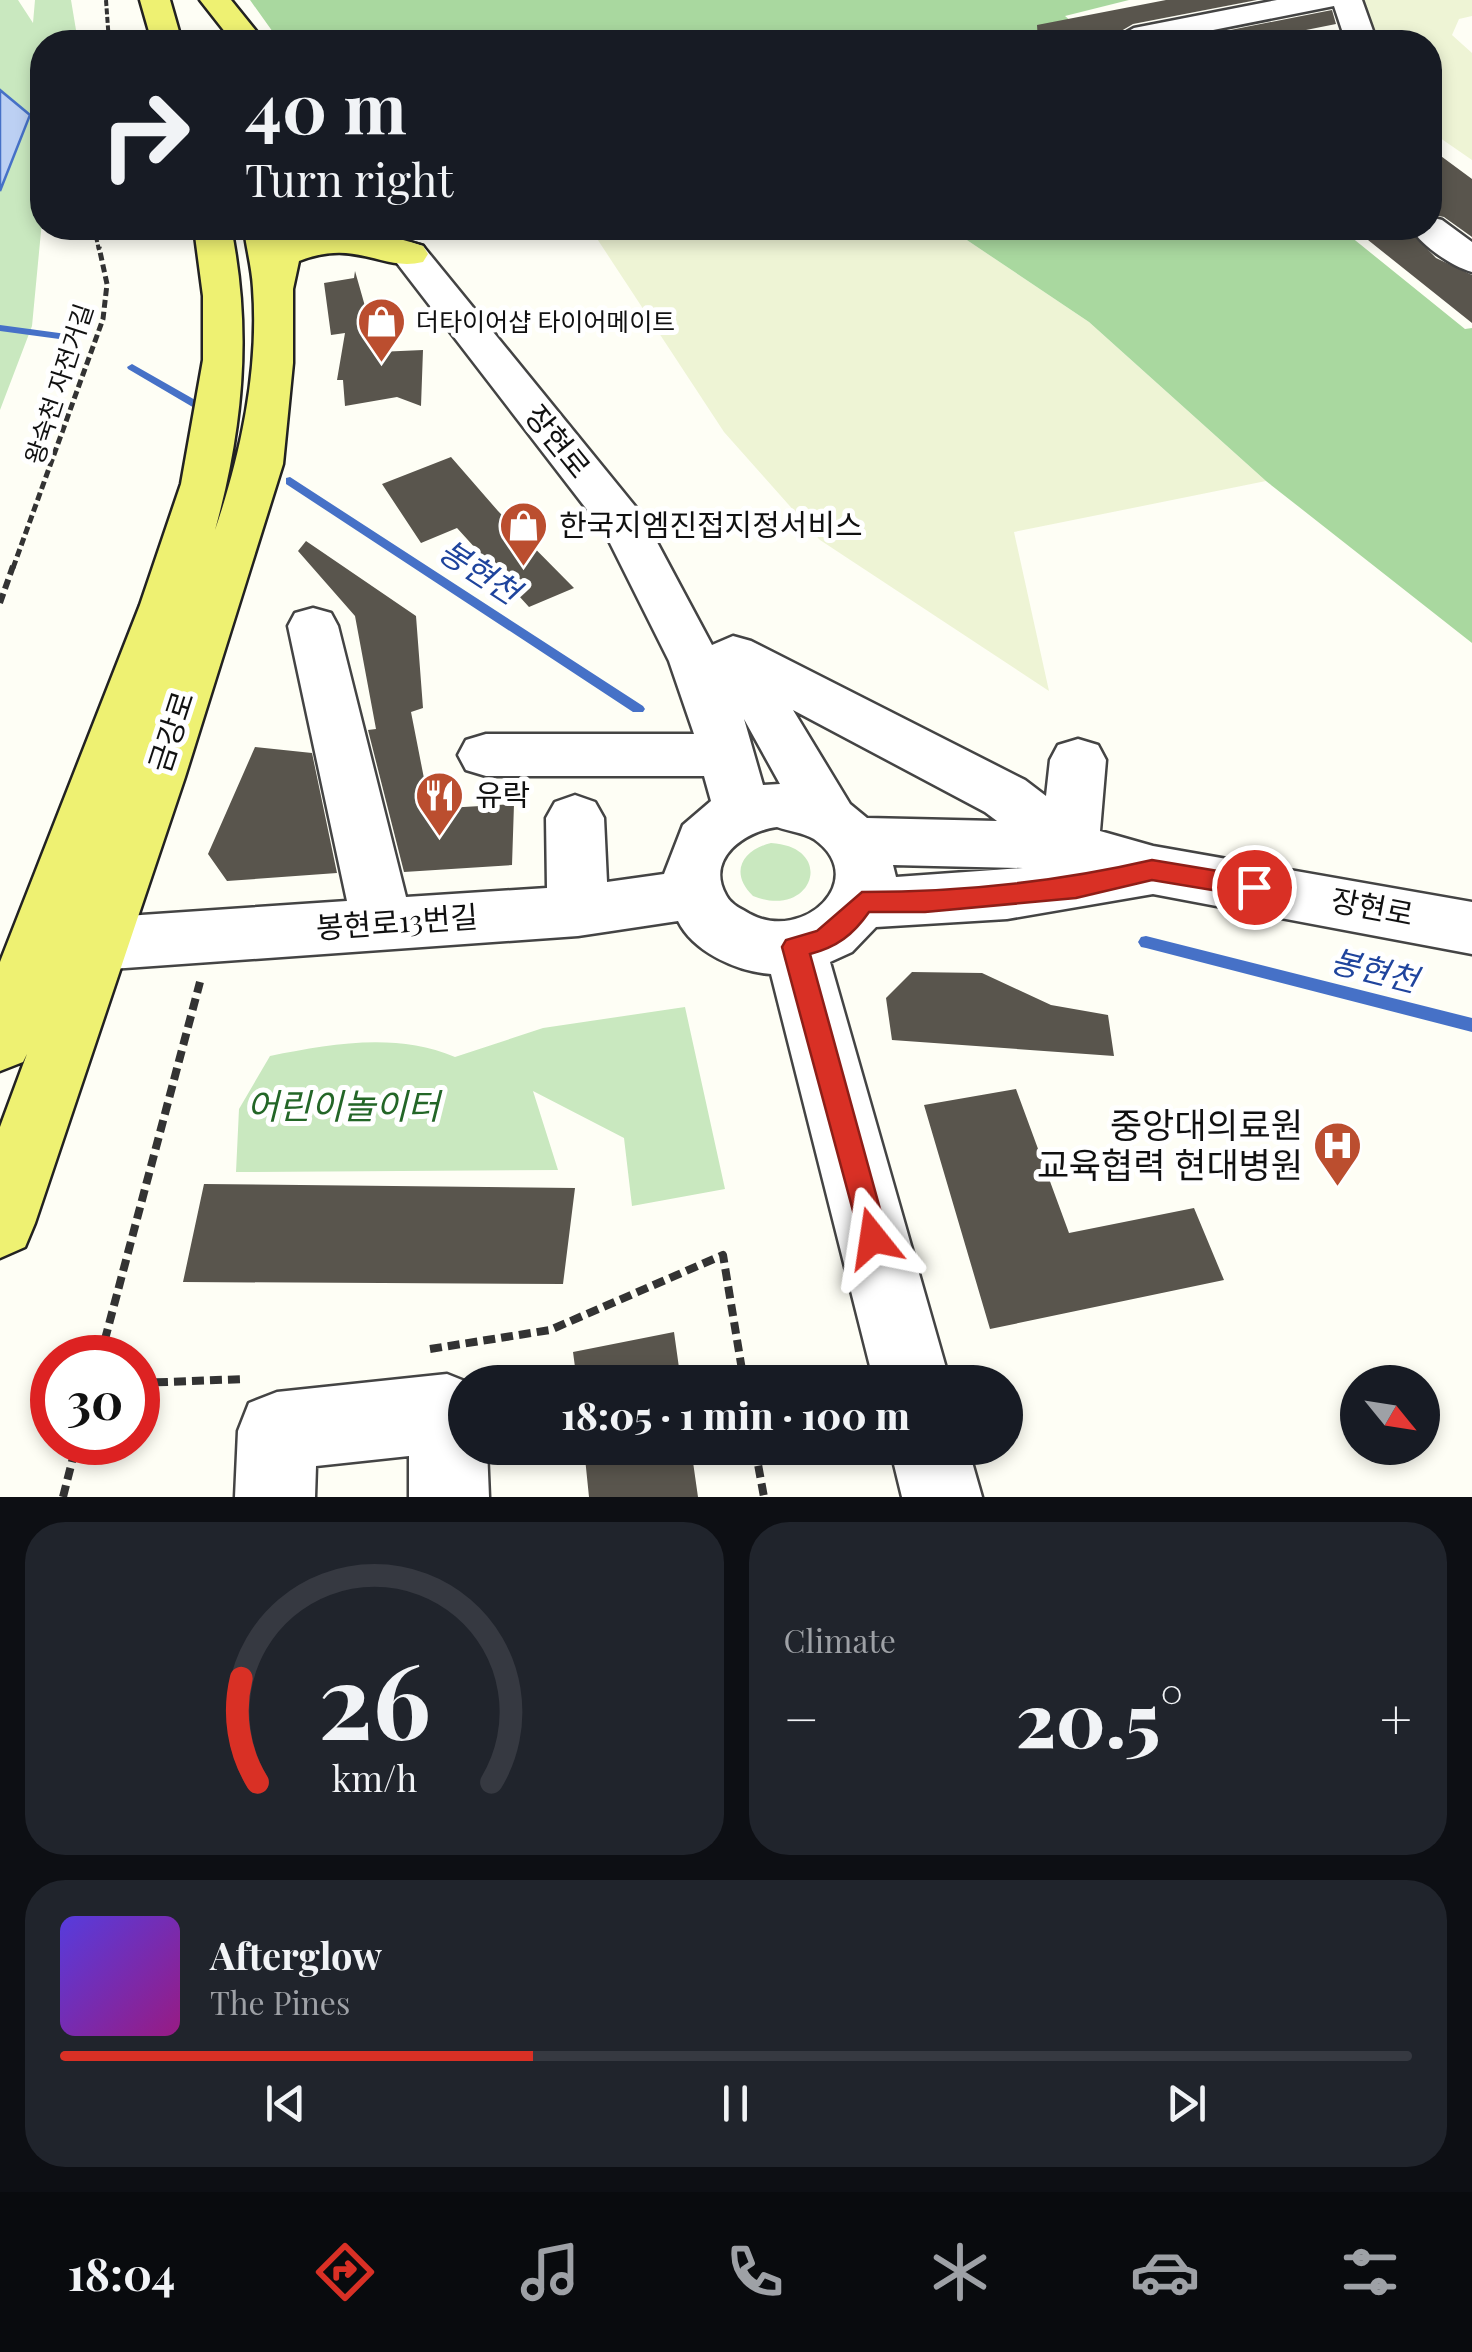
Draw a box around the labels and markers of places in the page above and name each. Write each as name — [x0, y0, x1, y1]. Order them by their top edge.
shop icon: 더타이어샵 타이어메이트 — [355, 296, 407, 364]
place label: 더타이어샵 타이어메이트 — [416, 304, 675, 337]
shop icon: 한국지엠진접지정서비스 — [498, 500, 550, 568]
place label: 한국지엠진접지정서비스 — [559, 504, 863, 544]
restaurant icon: 유락 — [414, 770, 466, 838]
place label: 유락 — [475, 774, 530, 814]
pin — [1212, 845, 1297, 930]
place label: 중앙대의료원 교육협력 현대병원 — [1037, 1100, 1303, 1187]
hospital icon: 중앙대의료원 교육협력 현대병원 — [1312, 1120, 1364, 1188]

